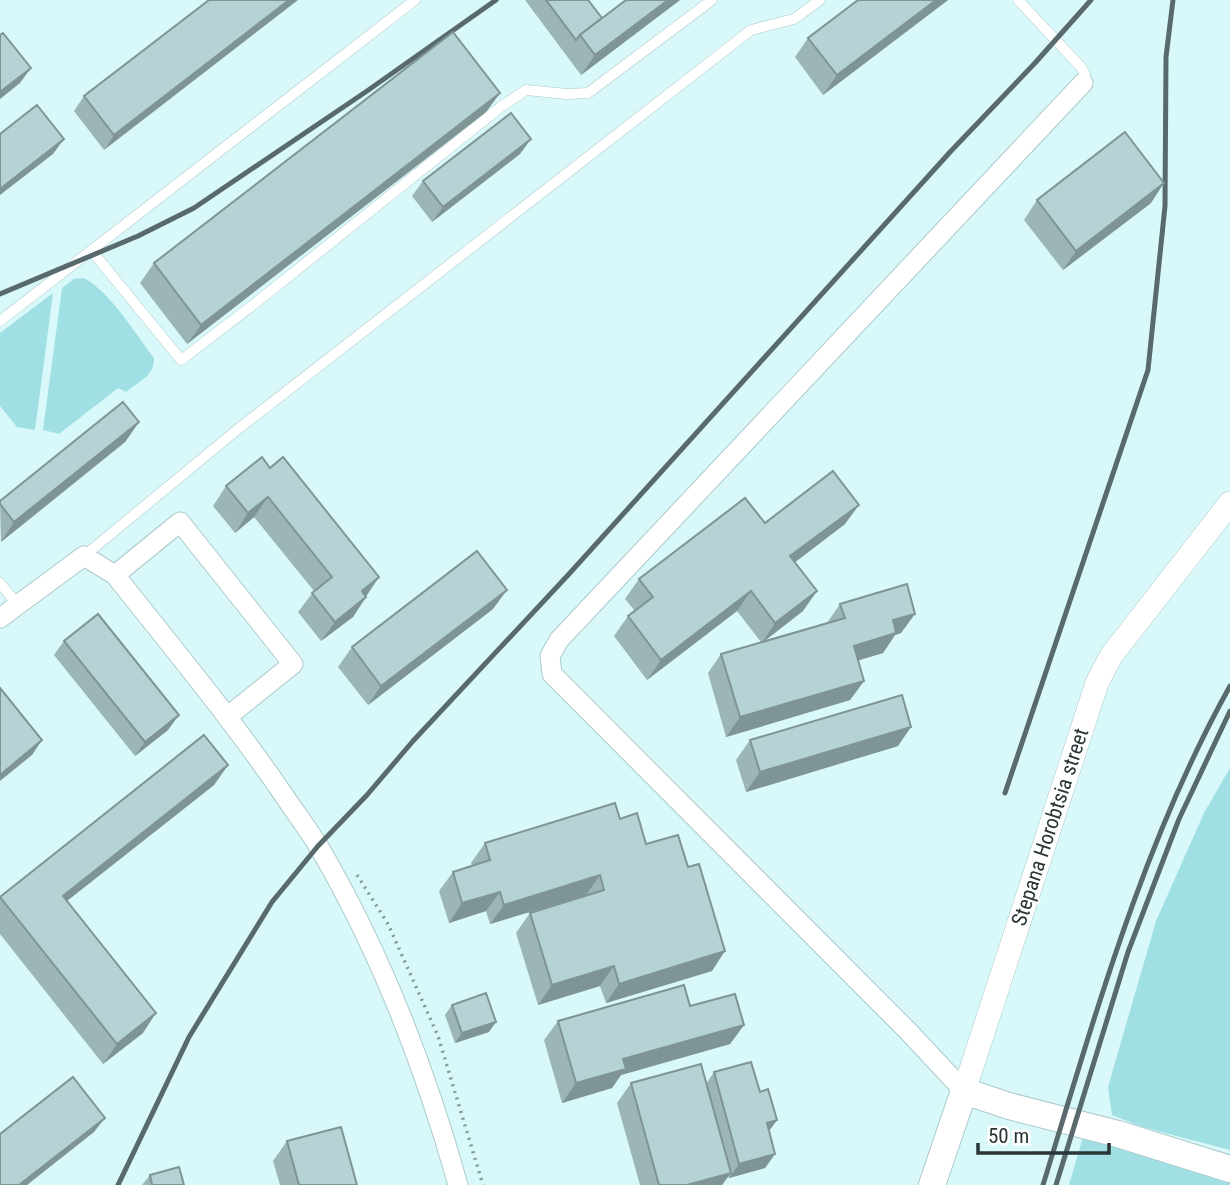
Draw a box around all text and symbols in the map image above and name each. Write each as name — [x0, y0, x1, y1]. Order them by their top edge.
street label: Stepana Horobtsia street — [1007, 725, 1093, 929]
scale bar — [978, 1112, 1109, 1156]
text: 50 m — [988, 1124, 1029, 1148]

